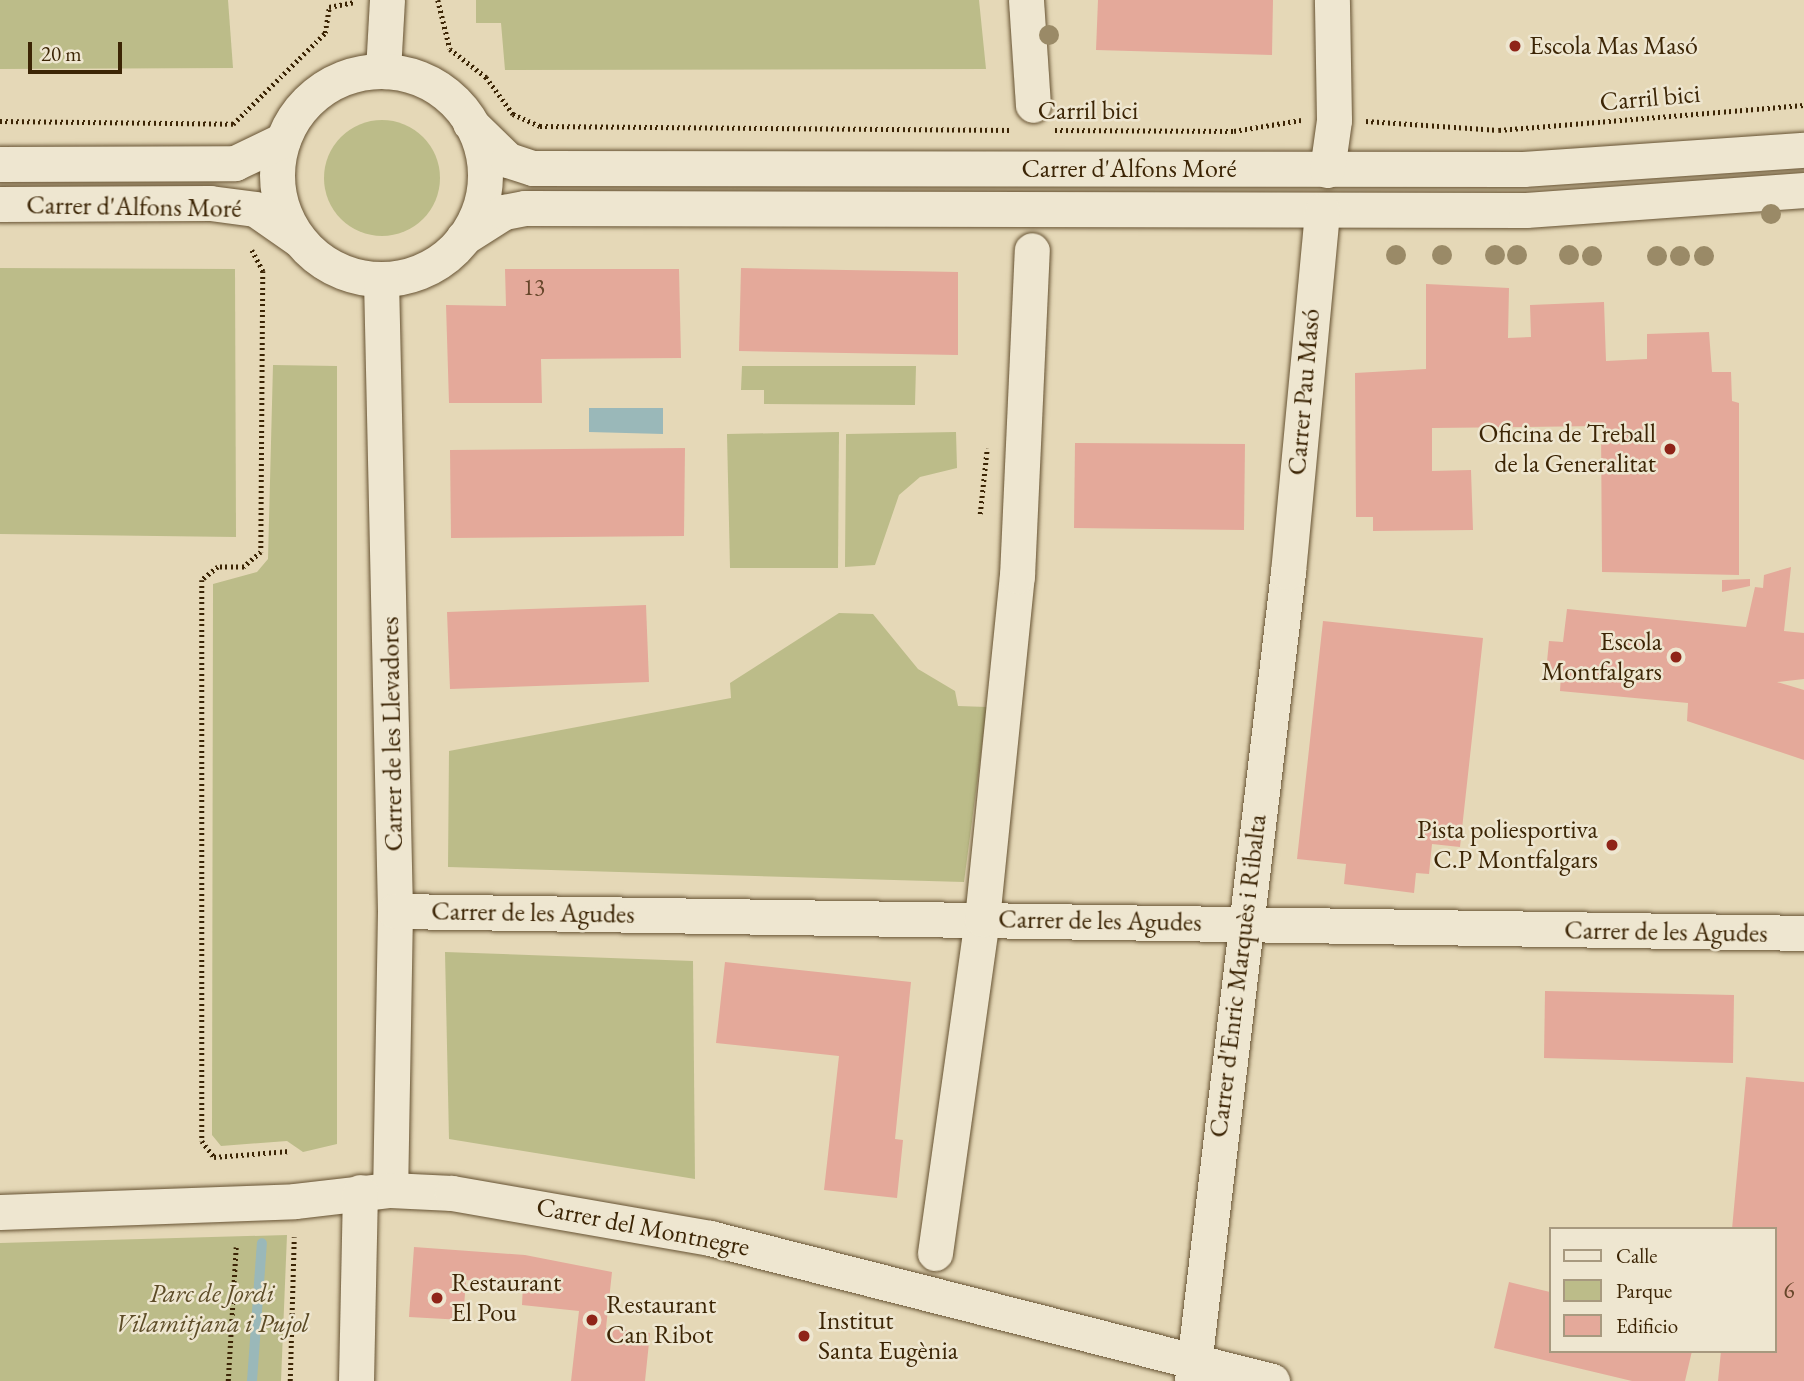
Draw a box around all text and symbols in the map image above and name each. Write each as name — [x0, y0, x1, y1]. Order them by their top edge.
scale bar — [32, 28, 126, 72]
place label: Escola Mas Masó — [1529, 30, 1698, 62]
marker: Escola Mas Masó — [1507, 38, 1523, 54]
text: 20 m — [41, 40, 82, 67]
street label: Carril bici — [1598, 78, 1702, 118]
street label: Carril bici — [1038, 95, 1138, 127]
street label: Carrer d'Alfons Moré — [1021, 153, 1237, 185]
street label: Carrer d'Alfons Moré — [26, 190, 242, 224]
house number: 13 — [523, 273, 545, 301]
street label: Carrer Pau Masó — [1281, 307, 1327, 477]
place label: Oficina de Treball de la Generalitat — [1479, 418, 1656, 480]
marker: Oficina de Treball de la Generalitat — [1662, 441, 1678, 457]
street label: Carrer de les Llevadores — [374, 616, 410, 852]
place label: Escola Montfalgars — [1541, 626, 1662, 688]
marker: Escola Montfalgars — [1668, 649, 1684, 665]
street label: Carrer d'Enric Marquès i Ribalta — [1203, 813, 1273, 1139]
place label: Pista poliesportiva C.P Montfalgars — [1417, 814, 1598, 876]
marker: Pista poliesportiva C.P Montfalgars — [1604, 837, 1620, 853]
street label: Carrer de les Agudes — [431, 896, 635, 930]
street label: Carrer de les Agudes — [998, 904, 1202, 938]
street label: Carrer de les Agudes — [1564, 915, 1768, 949]
street label: Carrer del Montnegre — [534, 1191, 752, 1263]
legend — [1548, 1227, 1776, 1353]
text: Calle — [1616, 1242, 1658, 1269]
place label: Restaurant El Pou — [451, 1267, 561, 1328]
house number: 6 — [1783, 1276, 1795, 1304]
text: Parque — [1616, 1277, 1672, 1304]
park label: Parc de Jordi Vilamitjana i Pujol — [115, 1278, 309, 1340]
place label: Restaurant Can Ribot — [606, 1289, 716, 1350]
marker: Restaurant El Pou — [429, 1290, 445, 1306]
place label: Institut Santa Eugènia — [818, 1305, 958, 1366]
marker: Restaurant Can Ribot — [584, 1312, 600, 1328]
text: Edificio — [1616, 1312, 1678, 1339]
marker: Institut Santa Eugènia — [796, 1328, 812, 1344]

